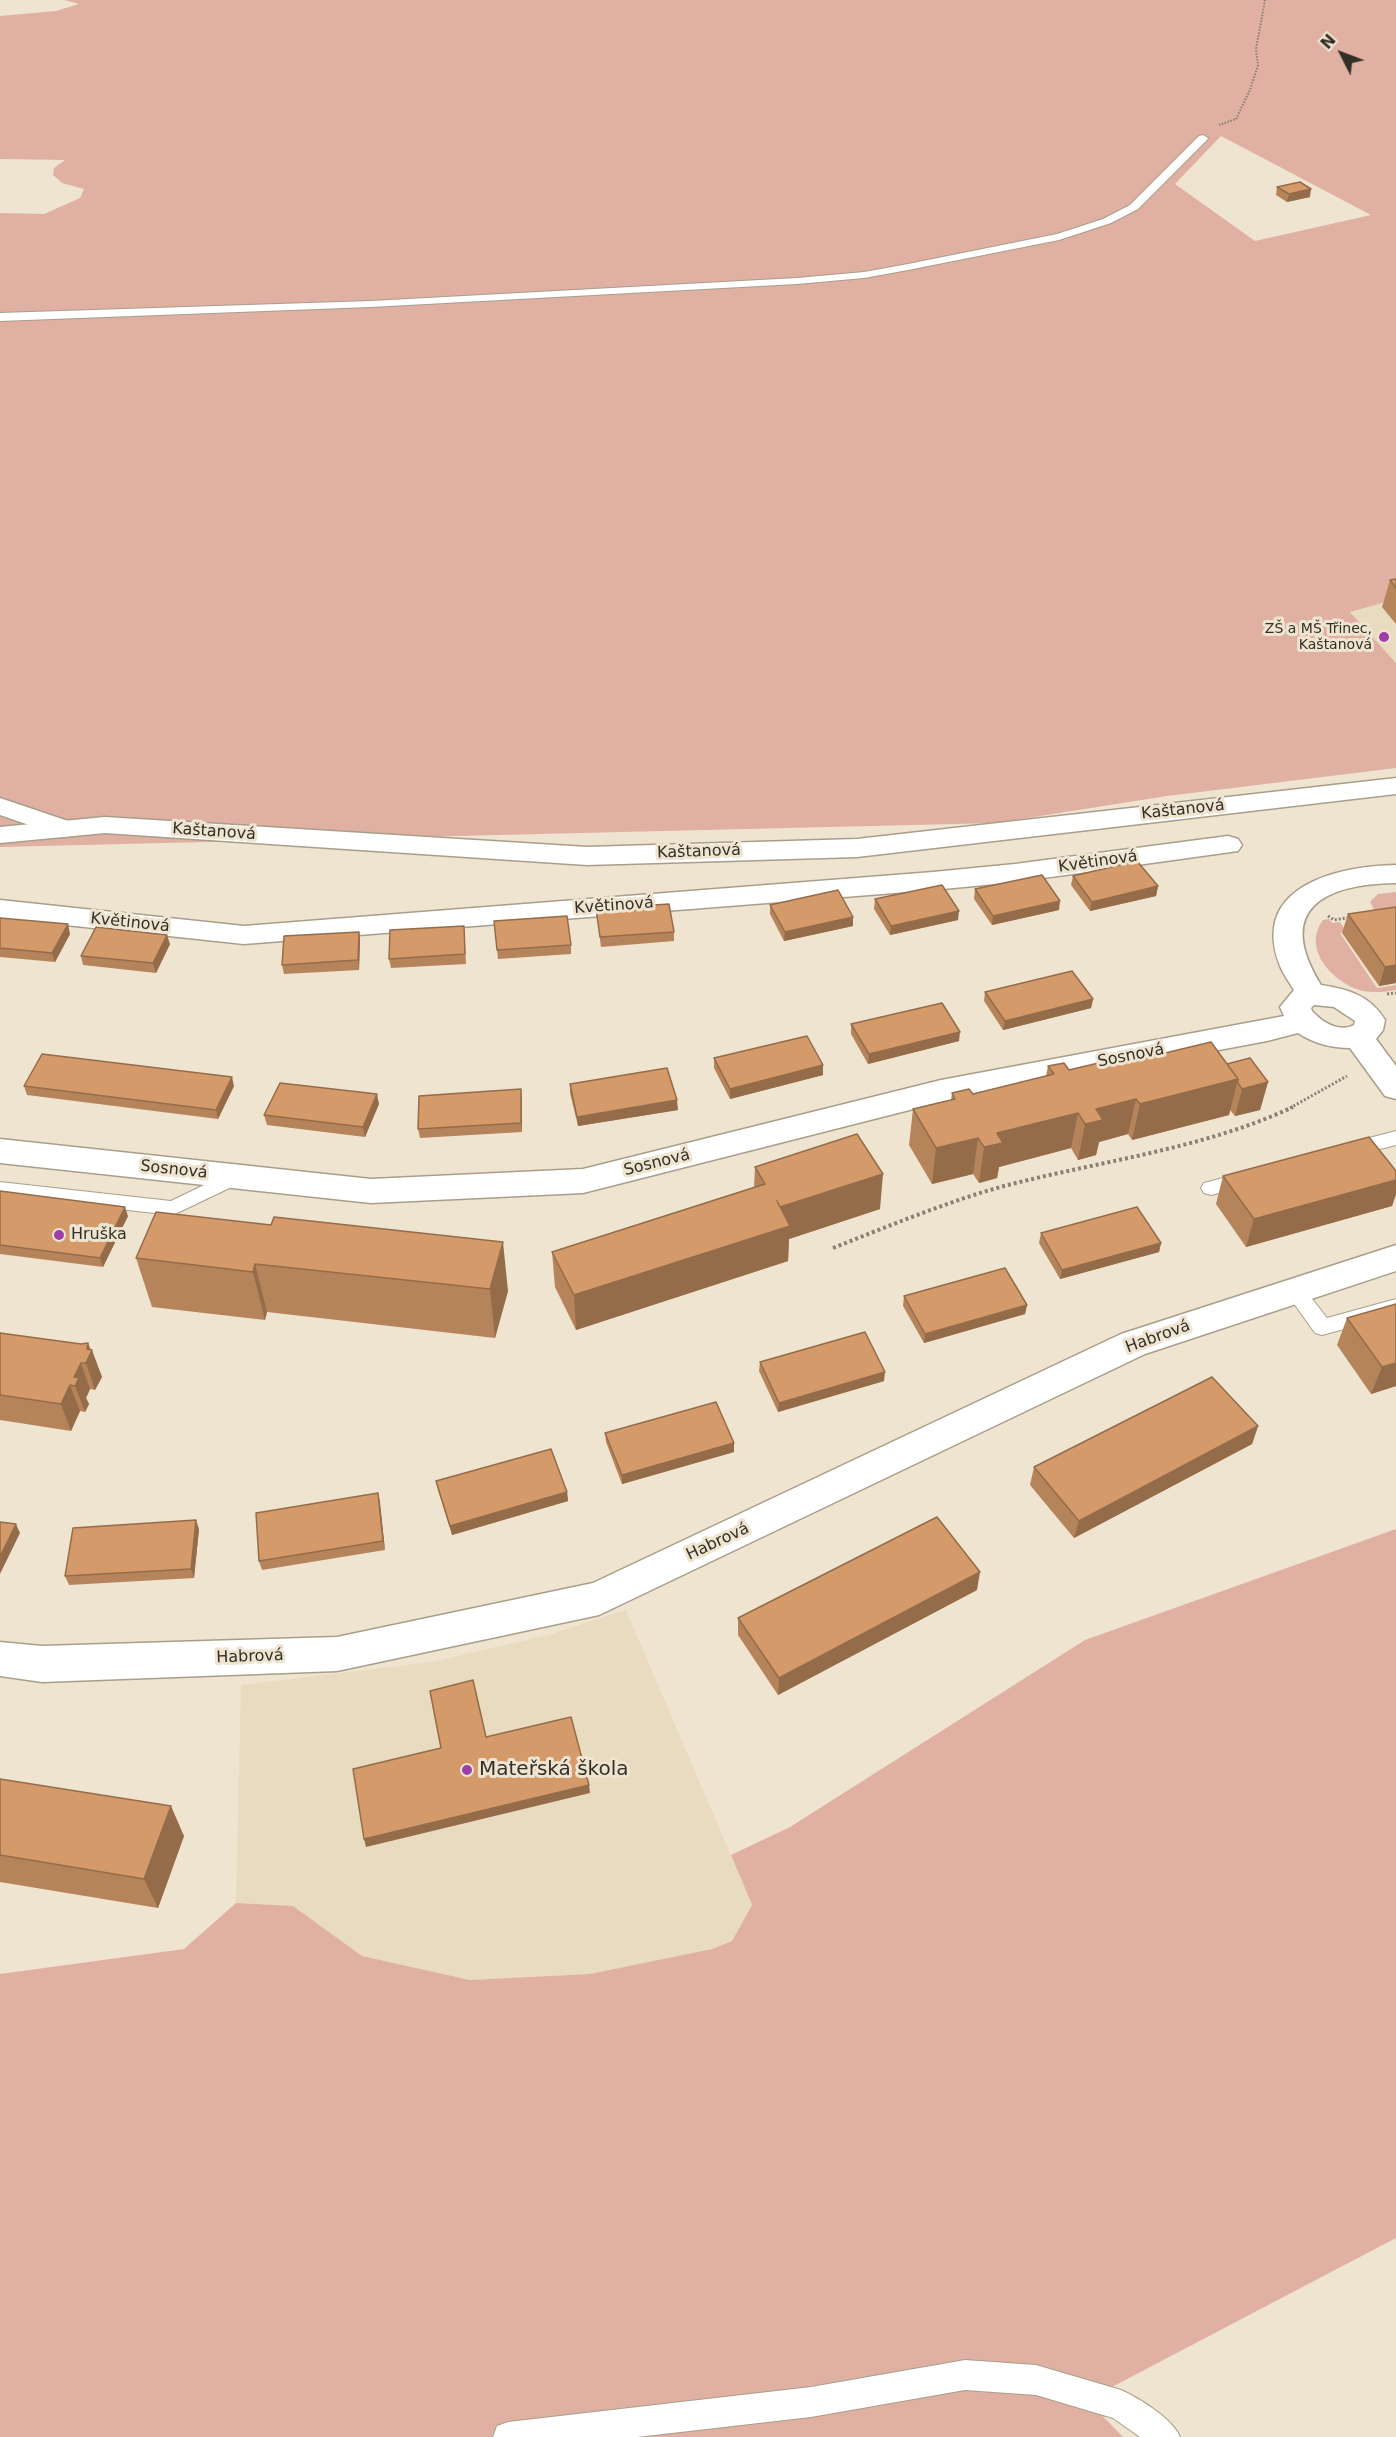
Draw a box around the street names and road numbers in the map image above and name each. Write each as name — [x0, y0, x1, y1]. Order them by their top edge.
street label: Kaštanová — [1140, 796, 1226, 824]
street label: Kaštanová — [172, 820, 256, 844]
street label: Kaštanová — [657, 841, 741, 863]
street label: Květinová — [1057, 847, 1139, 877]
street label: Květinová — [574, 894, 654, 918]
street label: Květinová — [89, 909, 171, 937]
street label: Sosnová — [1096, 1040, 1166, 1072]
street label: Sosnová — [622, 1146, 692, 1180]
street label: Sosnová — [139, 1157, 209, 1183]
street label: Habrová — [1123, 1316, 1193, 1358]
street label: Habrová — [683, 1519, 753, 1565]
street label: Habrová — [216, 1646, 284, 1668]

